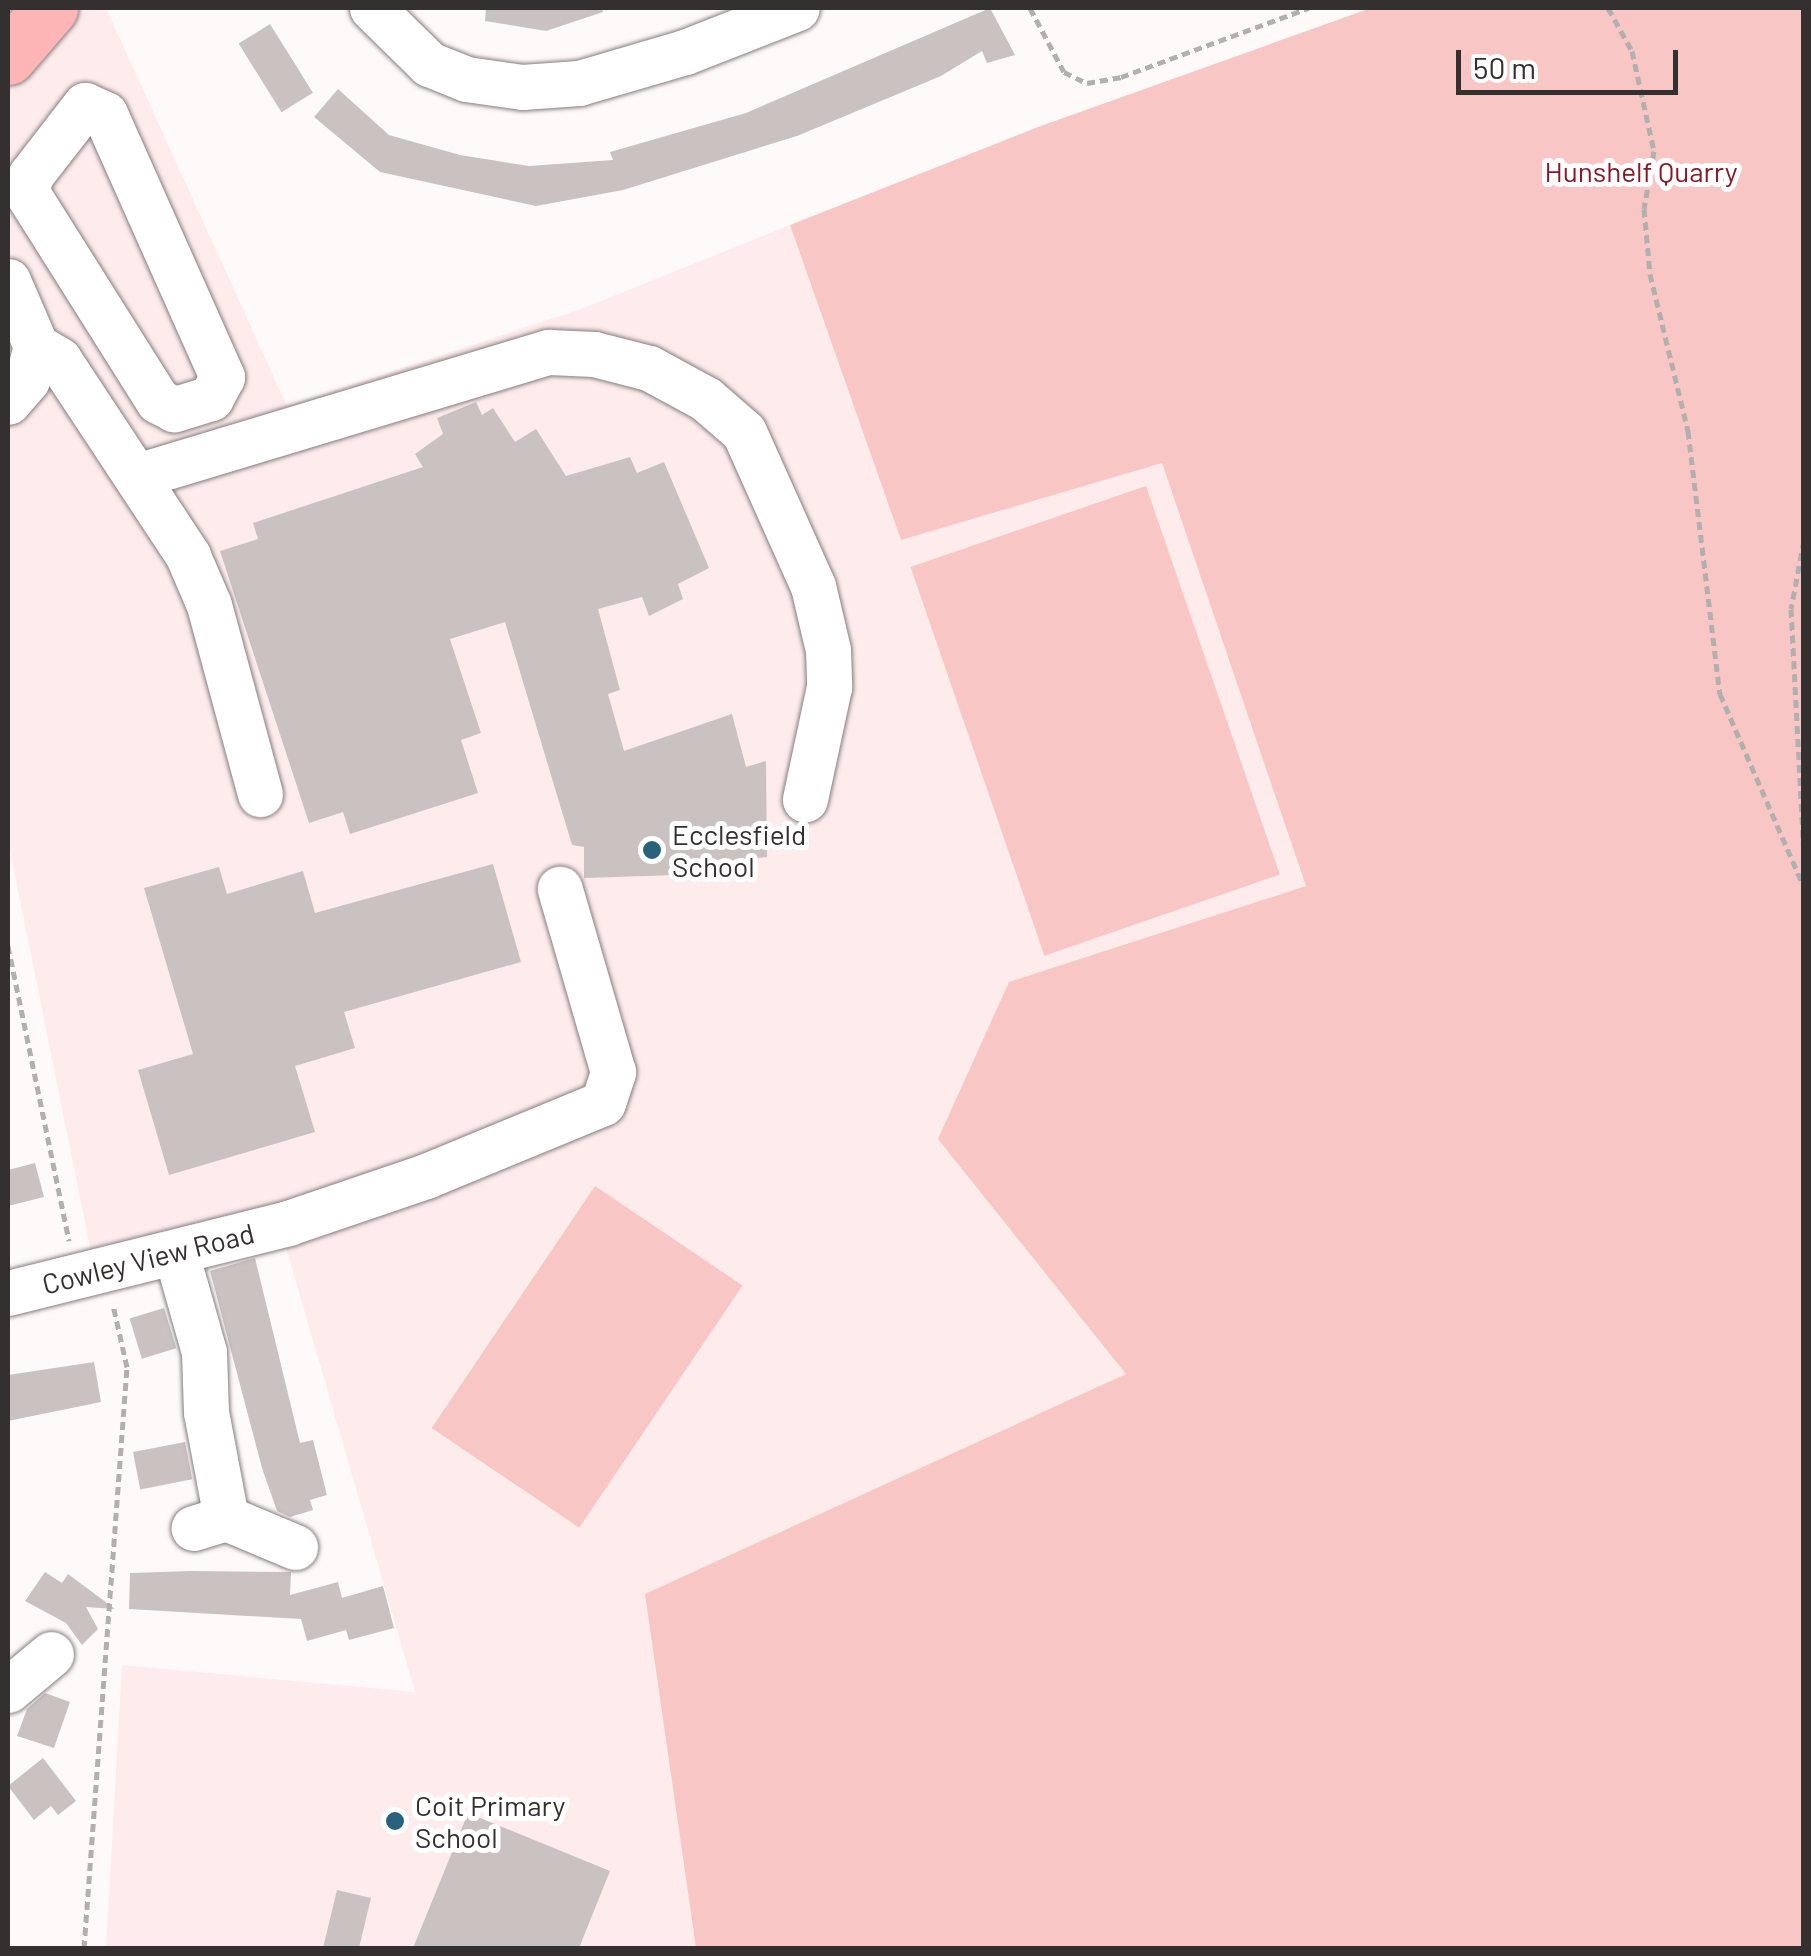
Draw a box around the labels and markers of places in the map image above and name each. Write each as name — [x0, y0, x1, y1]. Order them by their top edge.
place label: Ecclesfield School — [672, 817, 806, 883]
marker: Ecclesfield School — [641, 839, 663, 861]
place label: Coit Primary School — [415, 1788, 565, 1854]
marker: Coit Primary School — [384, 1810, 406, 1832]

